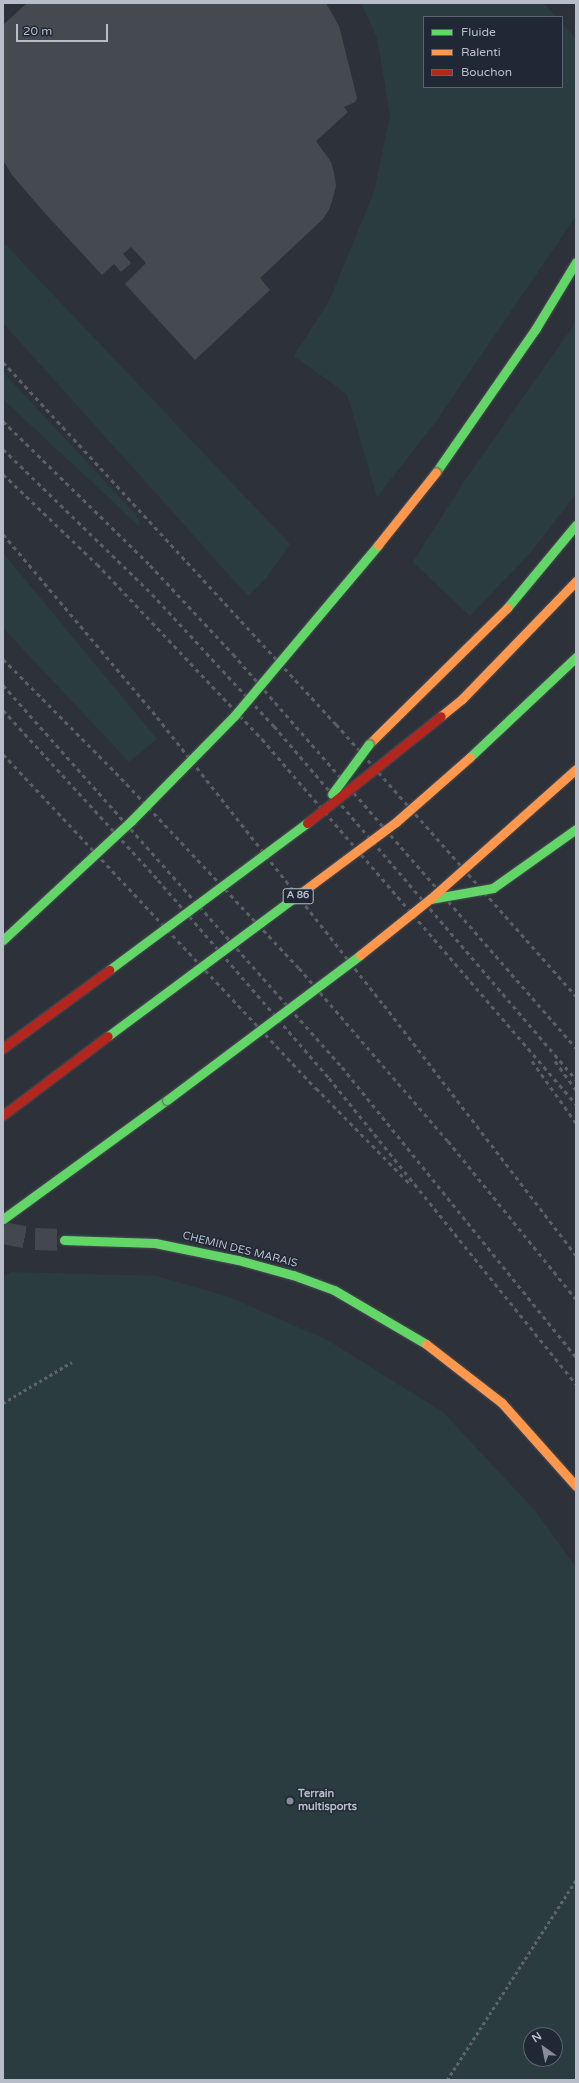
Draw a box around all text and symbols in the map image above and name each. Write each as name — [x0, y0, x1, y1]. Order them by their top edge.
scale bar — [18, 16, 110, 42]
legend — [423, 16, 563, 88]
text: 20 m — [23, 24, 52, 38]
text: Fluide — [461, 25, 496, 39]
text: Ralenti — [461, 45, 501, 59]
text: Bouchon — [461, 65, 512, 79]
road number: A 86 — [282, 888, 314, 904]
street label: CHEMIN DES MARAIS — [181, 1229, 299, 1271]
place label: Terrain multisports — [298, 1788, 357, 1814]
marker: Terrain multisports — [285, 1796, 295, 1806]
north arrow — [523, 2027, 563, 2067]
text: N — [529, 2029, 544, 2045]

